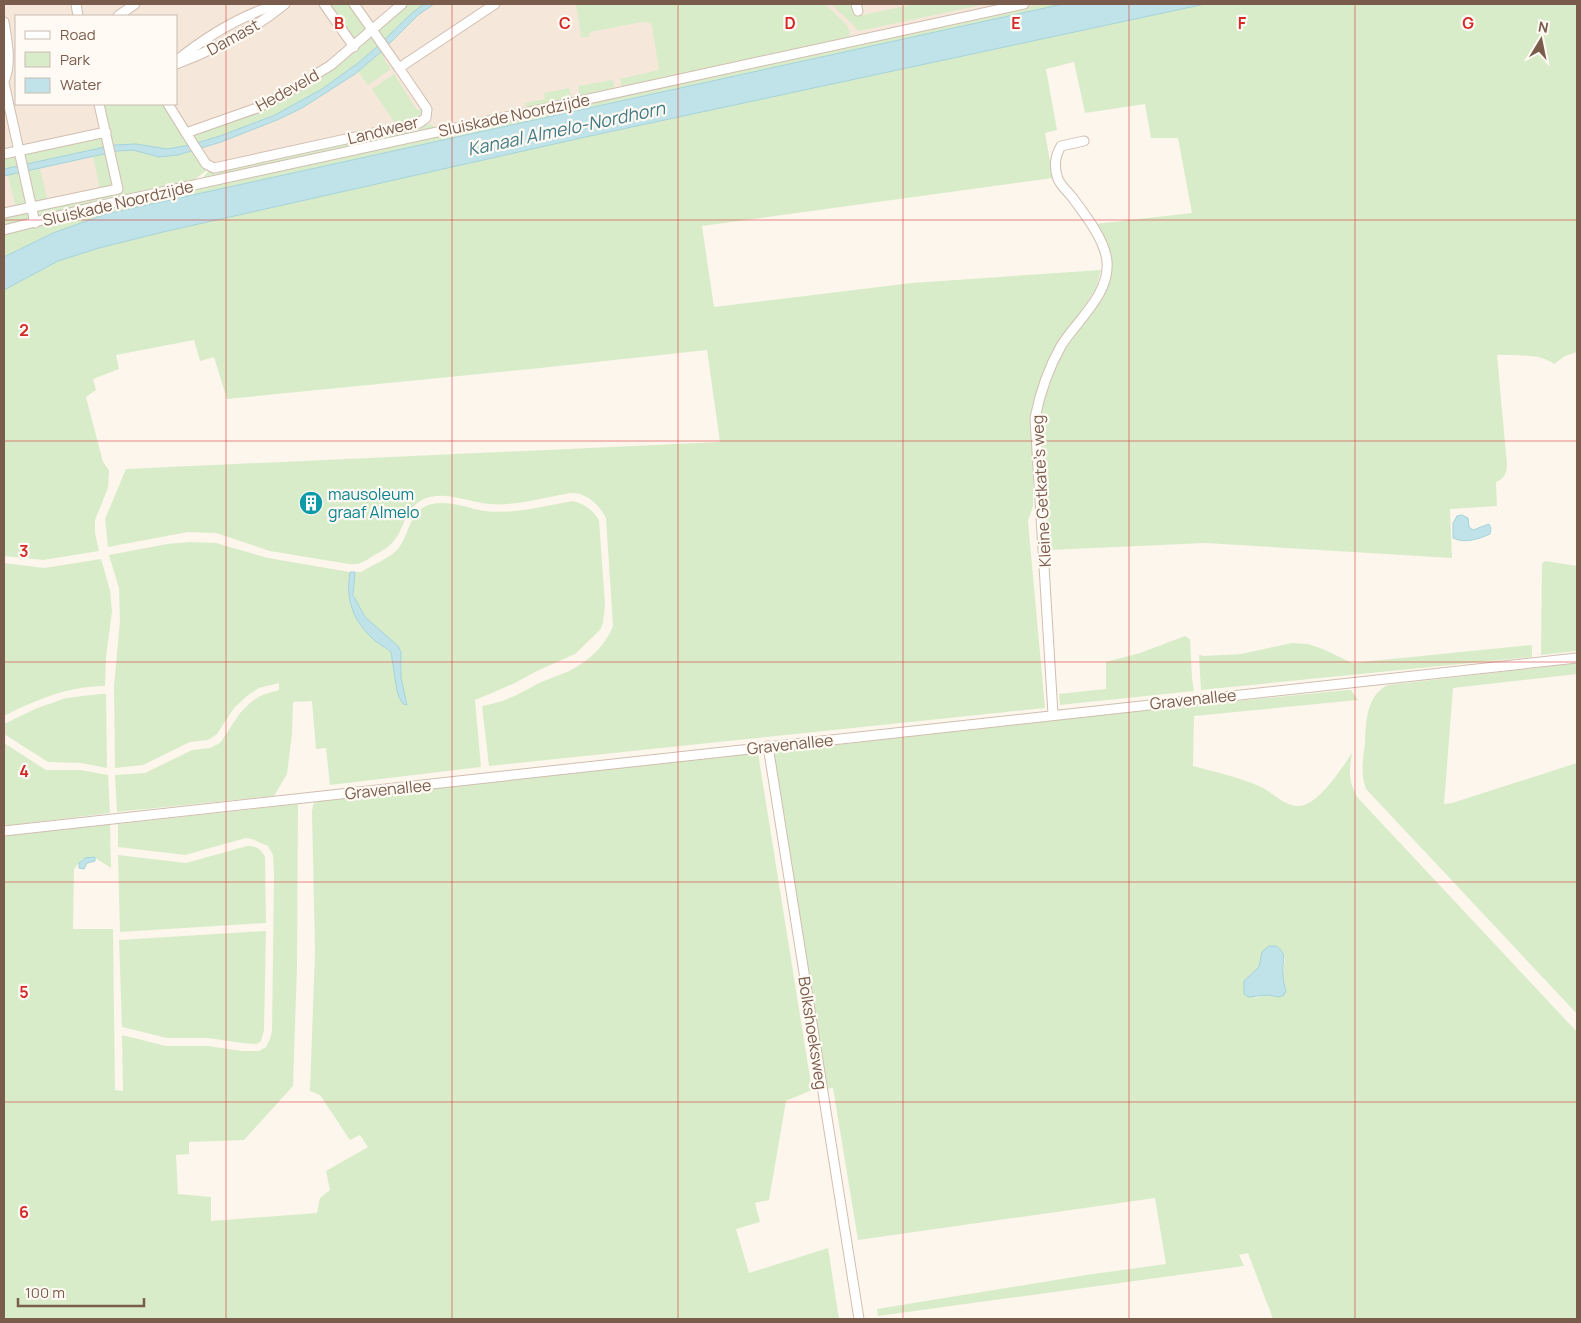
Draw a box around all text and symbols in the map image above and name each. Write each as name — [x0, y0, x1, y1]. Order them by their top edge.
text: B — [334, 12, 344, 34]
text: C — [559, 12, 571, 34]
text: D — [784, 12, 796, 34]
text: E — [1011, 12, 1021, 34]
text: F — [1238, 12, 1247, 34]
text: G — [1462, 12, 1474, 34]
street label: Damast — [203, 14, 263, 60]
legend — [15, 15, 178, 105]
north arrow — [1516, 15, 1566, 65]
text: N — [1537, 16, 1550, 37]
text: Road — [60, 24, 96, 45]
text: Park — [60, 49, 90, 70]
street label: Hedeveld — [251, 64, 323, 116]
text: Water — [60, 74, 102, 95]
street label: Sluiskade Noordzijde — [436, 88, 592, 142]
water label: Kanaal Almelo-Nordhorn — [465, 95, 668, 161]
street label: Landweer — [345, 111, 421, 149]
street label: Sluiskade Noordzijde — [40, 175, 196, 231]
text: 2 — [19, 319, 29, 341]
street label: Kleine Getkate's weg — [1026, 414, 1056, 568]
place label: mausoleum graaf Almelo — [328, 483, 420, 523]
building icon: mausoleum graaf Almelo — [298, 490, 324, 516]
text: 3 — [19, 540, 29, 562]
street label: Gravenallee — [1149, 684, 1237, 714]
street label: Gravenallee — [746, 729, 834, 759]
text: 4 — [19, 760, 29, 782]
street label: Gravenallee — [344, 774, 432, 804]
street label: Bolkshoeksweg — [793, 975, 833, 1091]
text: 5 — [19, 981, 29, 1003]
text: 6 — [19, 1201, 29, 1223]
scale bar — [18, 1276, 144, 1308]
text: 100 m — [25, 1282, 65, 1303]

